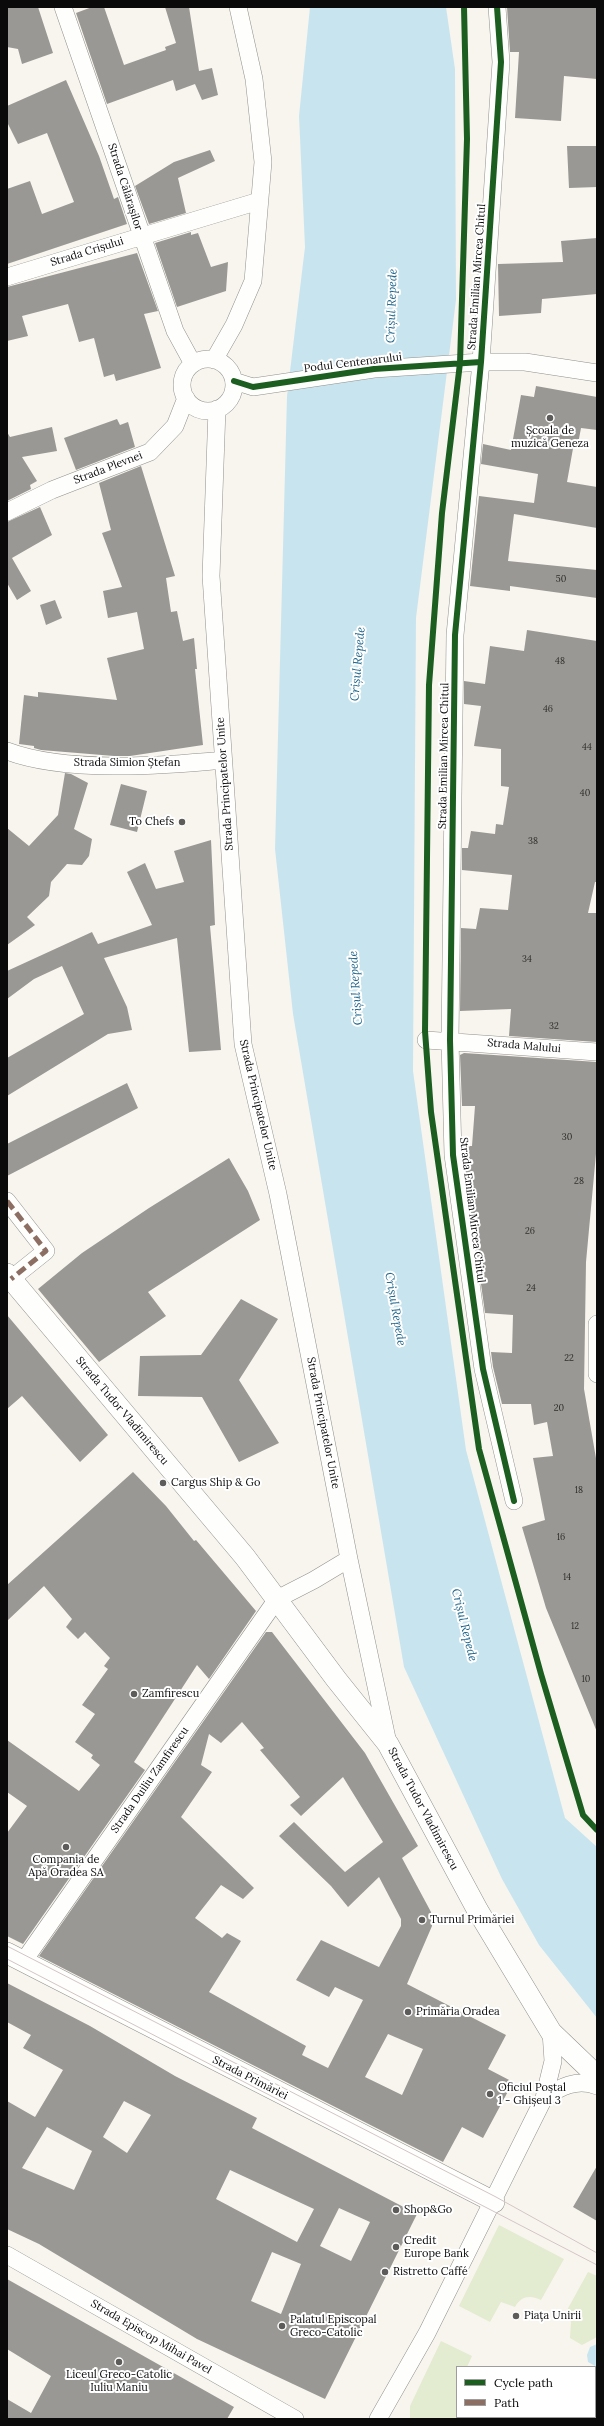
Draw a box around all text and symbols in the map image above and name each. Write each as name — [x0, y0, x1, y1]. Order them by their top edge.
street label: Strada Călărașilor — [105, 142, 145, 232]
street label: Strada Emilian Mircea Chitul — [465, 203, 489, 351]
street label: Strada Crișului — [49, 235, 125, 269]
water label: Crișul Repede — [384, 269, 400, 343]
street label: Podul Centenarului — [303, 350, 403, 376]
marker: Școala de muzică Geneza — [545, 413, 555, 423]
place label: Școala de muzică Geneza — [511, 424, 589, 450]
street label: Strada Plevnei — [72, 449, 144, 487]
house number: 50 — [556, 574, 566, 584]
water label: Crișul Repede — [348, 626, 368, 702]
house number: 48 — [555, 656, 565, 666]
street label: Strada Emilian Mircea Chitul — [436, 683, 452, 829]
house number: 46 — [543, 704, 553, 714]
street label: Strada Principatelor Unite — [214, 717, 236, 851]
house number: 44 — [582, 742, 592, 752]
street label: Strada Simion Ștefan — [74, 756, 180, 770]
house number: 40 — [580, 788, 590, 798]
place label: To Chefs — [129, 815, 174, 829]
marker: To Chefs — [177, 817, 187, 827]
house number: 38 — [528, 836, 538, 846]
water label: Crișul Repede — [346, 950, 366, 1026]
house number: 34 — [522, 954, 532, 964]
house number: 32 — [549, 1021, 559, 1031]
street label: Strada Malului — [487, 1036, 561, 1056]
street label: Strada Principatelor Unite — [236, 1038, 280, 1172]
house number: 30 — [562, 1132, 572, 1142]
street label: Strada Emilian Mircea Chitul — [457, 1136, 487, 1284]
house number: 28 — [574, 1176, 584, 1186]
house number: 26 — [525, 1226, 535, 1236]
water label: Crișul Repede — [381, 1271, 409, 1347]
house number: 24 — [526, 1283, 536, 1293]
house number: 22 — [564, 1353, 574, 1363]
street label: Strada Tudor Vladimirescu — [73, 1354, 171, 1468]
street label: Strada Principatelor Unite — [304, 1356, 342, 1490]
house number: 20 — [554, 1403, 564, 1413]
place label: Cargus Ship & Go — [171, 1476, 260, 1490]
marker: Cargus Ship & Go — [158, 1478, 168, 1488]
house number: 18 — [575, 1485, 583, 1495]
house number: 16 — [557, 1532, 565, 1542]
house number: 14 — [563, 1572, 571, 1582]
water label: Crișul Repede — [448, 1587, 480, 1663]
house number: 12 — [571, 1621, 579, 1631]
house number: 10 — [582, 1674, 590, 1684]
place label: Zamfirescu — [142, 1687, 199, 1701]
marker: Zamfirescu — [129, 1689, 139, 1699]
street label: Strada Duiliu Zamfirescu — [108, 1724, 192, 1836]
street label: Strada Tudor Vladimirescu — [385, 1745, 461, 1873]
marker: Compania de Apă Oradea SA — [61, 1842, 71, 1852]
place label: Compania de Apă Oradea SA — [28, 1853, 104, 1879]
place label: Turnul Primăriei — [430, 1913, 514, 1927]
marker: Turnul Primăriei — [417, 1915, 427, 1925]
place label: Primăria Oradea — [416, 2005, 500, 2019]
marker: Primăria Oradea — [403, 2007, 413, 2017]
street label: Strada Primăriei — [210, 2053, 290, 2103]
place label: Oficiul Poștal 1 - Ghișeul 3 — [498, 2081, 566, 2107]
marker: Oficiul Poștal 1 - Ghișeul 3 — [485, 2089, 495, 2099]
place label: Shop&Go — [404, 2203, 452, 2217]
marker: Shop&Go — [391, 2205, 401, 2215]
place label: Credit Europe Bank — [404, 2234, 469, 2260]
marker: Credit Europe Bank — [391, 2242, 401, 2252]
place label: Ristretto Caffé — [393, 2265, 468, 2279]
marker: Ristretto Caffé — [380, 2267, 390, 2277]
street label: Strada Episcop Mihai Pavel — [88, 2297, 214, 2377]
place label: Piața Unirii — [524, 2309, 581, 2323]
marker: Piața Unirii — [511, 2311, 521, 2321]
place label: Palatul Episcopal Greco-Catolic — [290, 2313, 377, 2339]
marker: Palatul Episcopal Greco-Catolic — [277, 2321, 287, 2331]
marker: Liceul Greco-Catolic Iuliu Maniu — [114, 2357, 124, 2367]
legend — [456, 2366, 596, 2418]
place label: Liceul Greco-Catolic Iuliu Maniu — [66, 2368, 172, 2394]
text: Cycle path — [494, 2375, 553, 2390]
text: Path — [494, 2395, 519, 2410]

